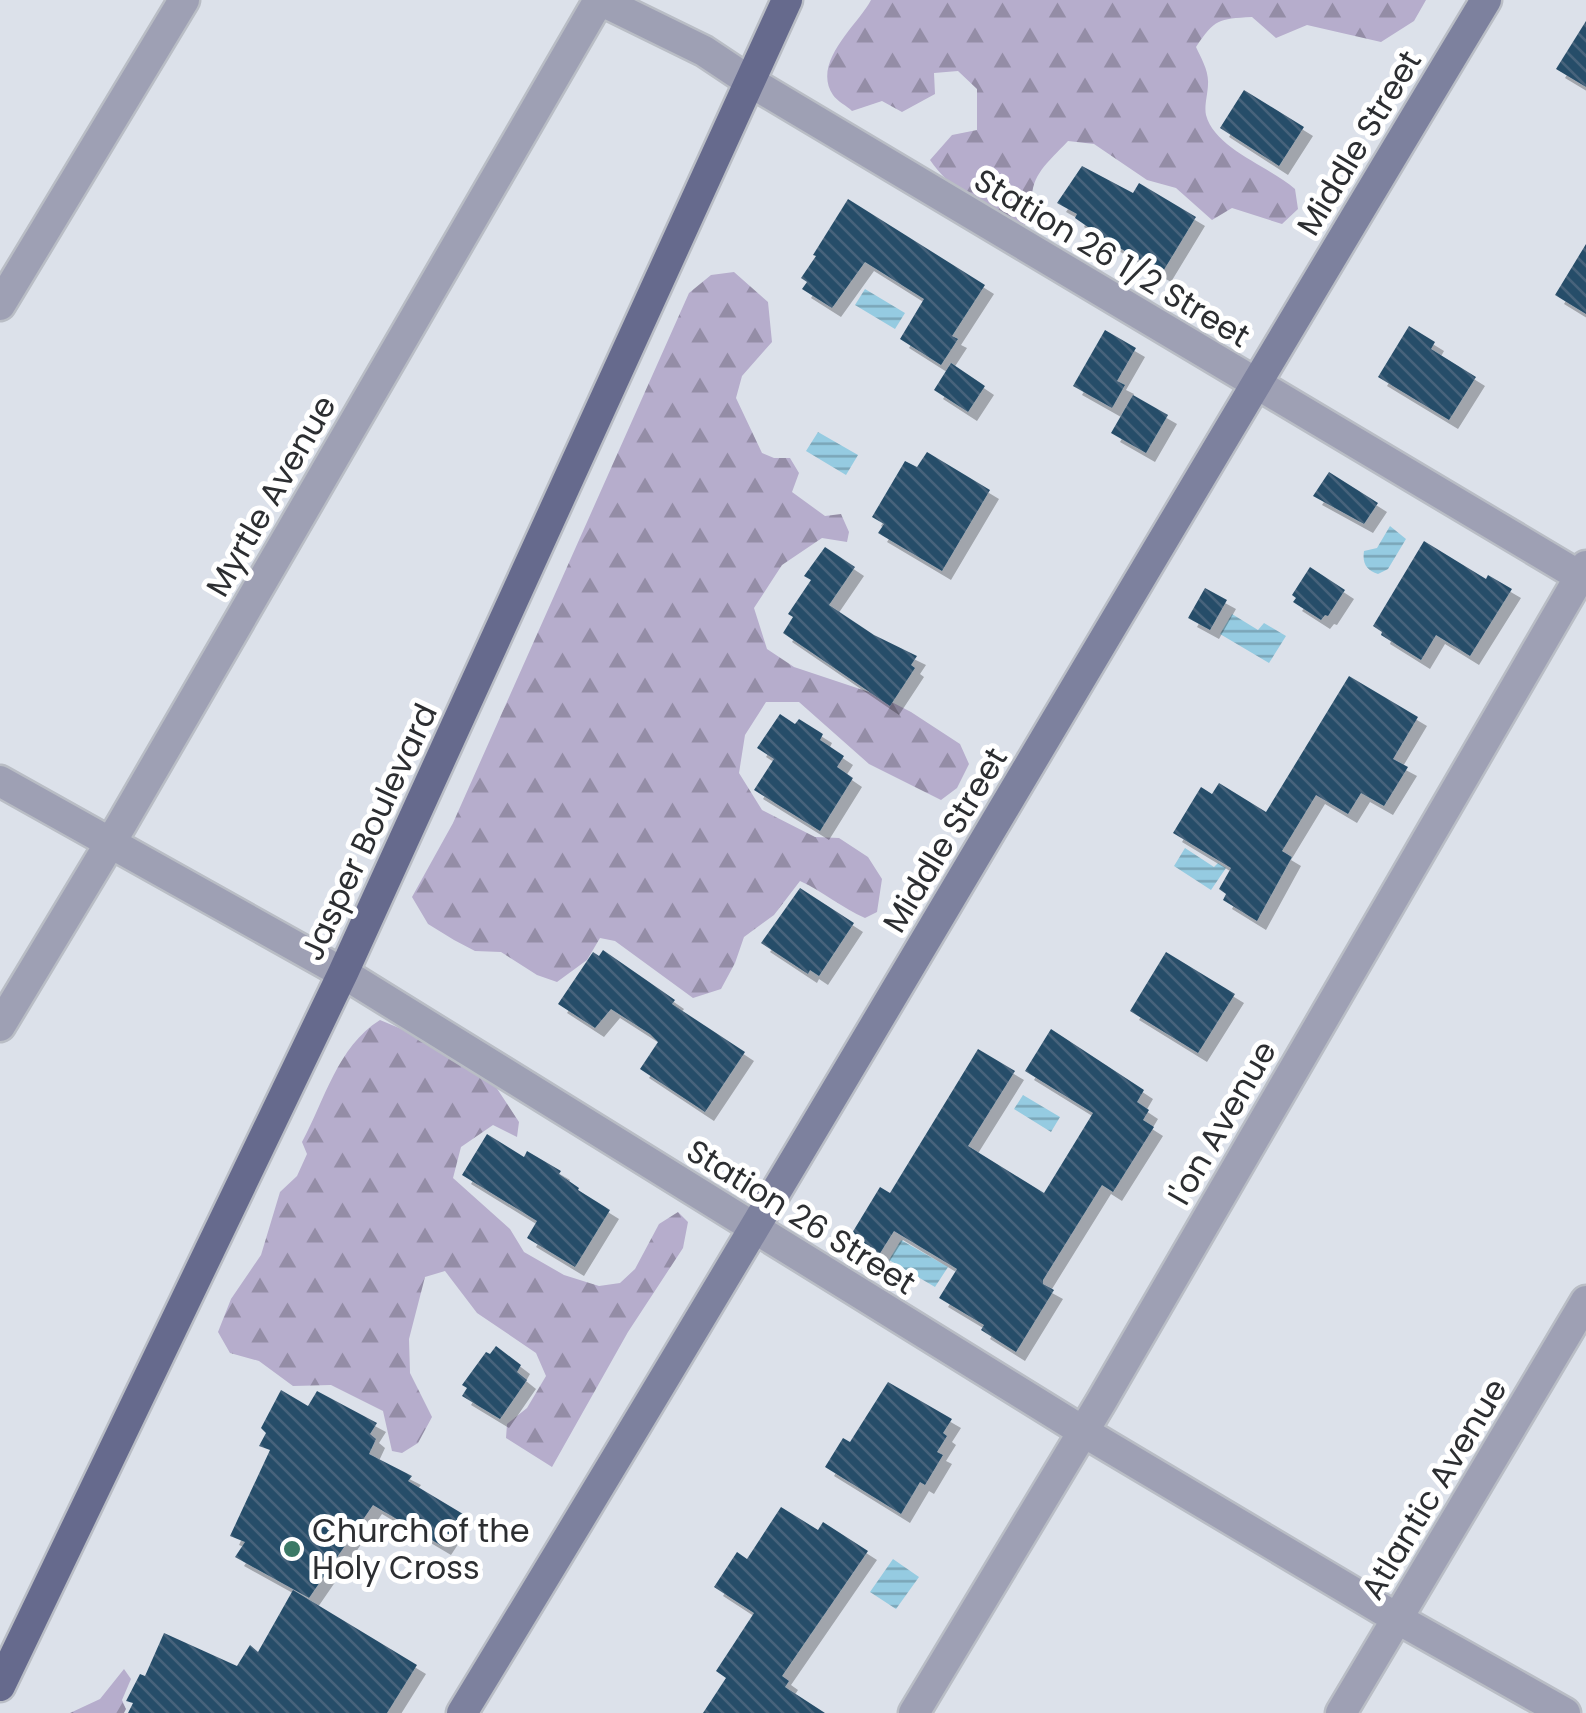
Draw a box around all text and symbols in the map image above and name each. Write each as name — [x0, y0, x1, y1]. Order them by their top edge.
street label: Middle Street — [1286, 42, 1432, 244]
street label: Station 26 1/2 Street — [966, 157, 1259, 358]
street label: Myrtle Avenue — [195, 387, 346, 605]
street label: Jasper Boulevard — [289, 696, 448, 968]
street label: Middle Street — [872, 739, 1018, 941]
street label: I'on Avenue — [1156, 1032, 1287, 1213]
street label: Station 26 Street — [678, 1128, 924, 1305]
street label: Atlantic Avenue — [1350, 1370, 1517, 1608]
place label: Church of the Holy Cross — [312, 1508, 530, 1590]
marker: Church of the Holy Cross — [281, 1538, 303, 1560]

